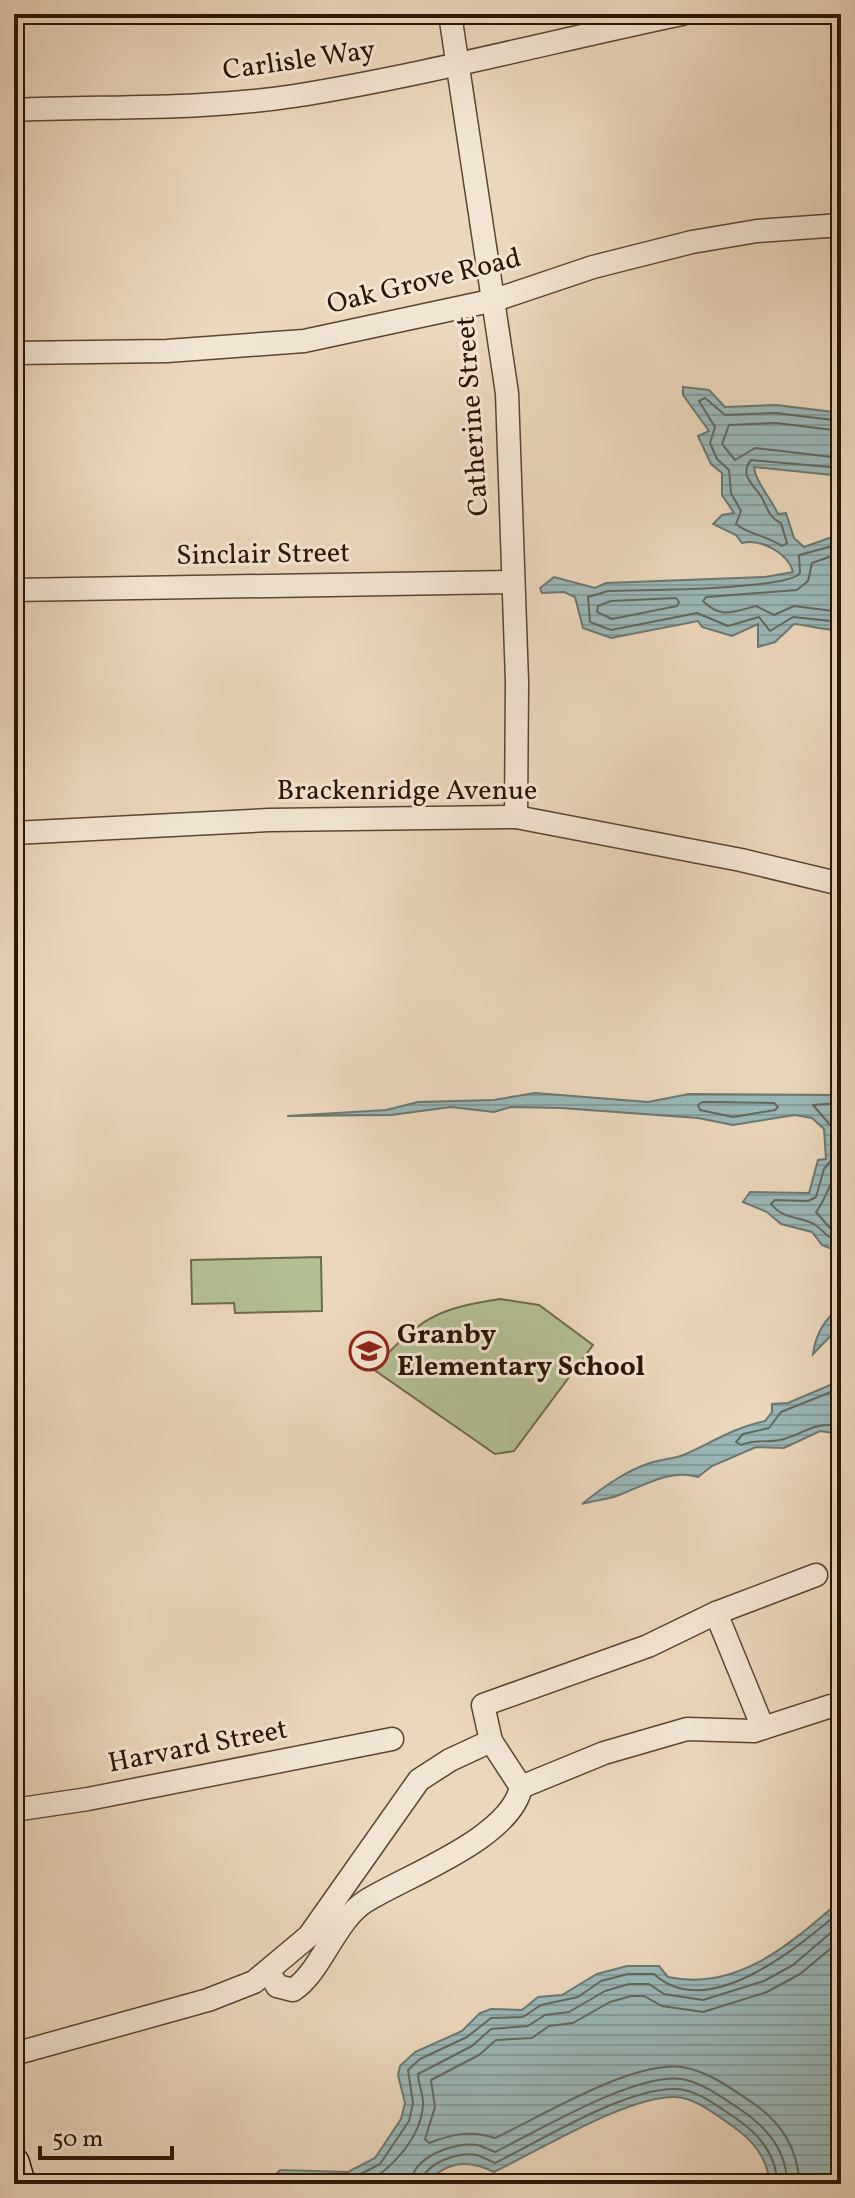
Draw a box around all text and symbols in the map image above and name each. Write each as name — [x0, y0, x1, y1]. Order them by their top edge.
street label: Carlisle Way — [220, 31, 378, 91]
street label: Oak Grove Road — [323, 239, 525, 325]
street label: Catherine Street — [447, 315, 499, 517]
street label: Sinclair Street — [176, 534, 350, 576]
street label: Brackenridge Avenue — [277, 772, 537, 811]
place label: Granby Elementary School — [397, 1316, 645, 1387]
school or university icon: Granby Elementary School — [348, 1330, 390, 1372]
street label: Harvard Street — [105, 1710, 291, 1784]
scale bar — [40, 2110, 172, 2160]
text: 50 m — [52, 2123, 104, 2157]

